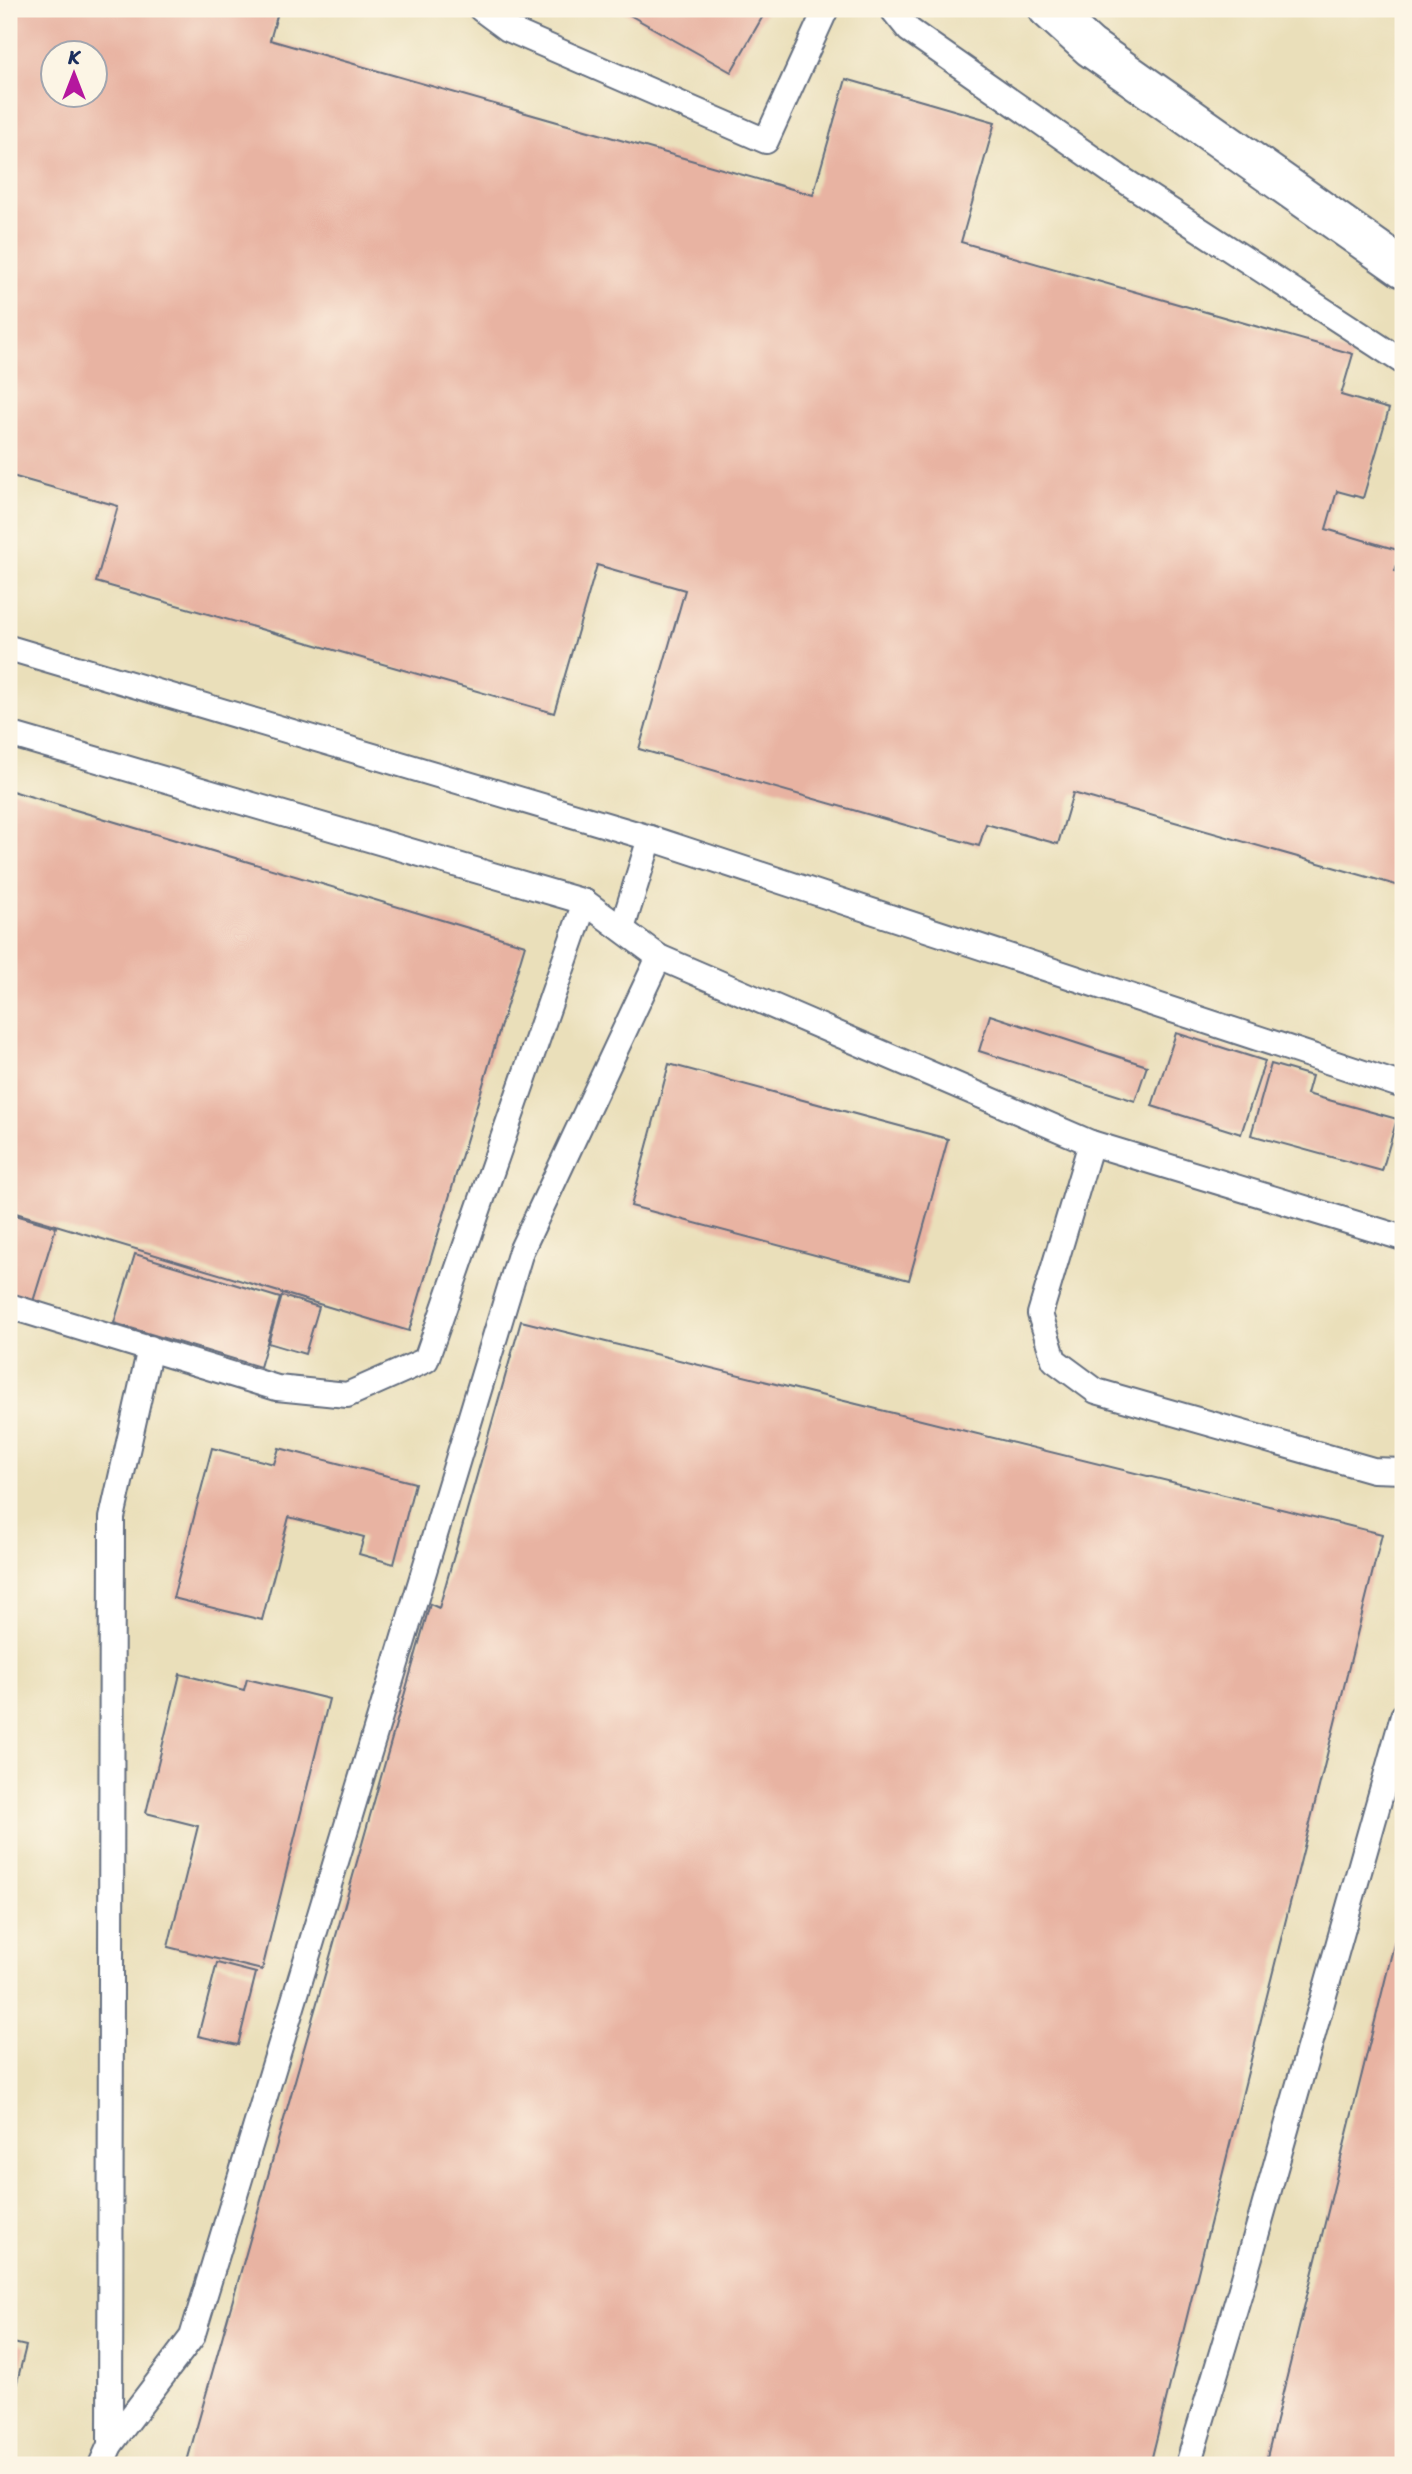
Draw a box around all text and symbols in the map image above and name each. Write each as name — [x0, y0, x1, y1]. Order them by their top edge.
north arrow — [38, 38, 108, 108]
text: K — [67, 41, 81, 74]

